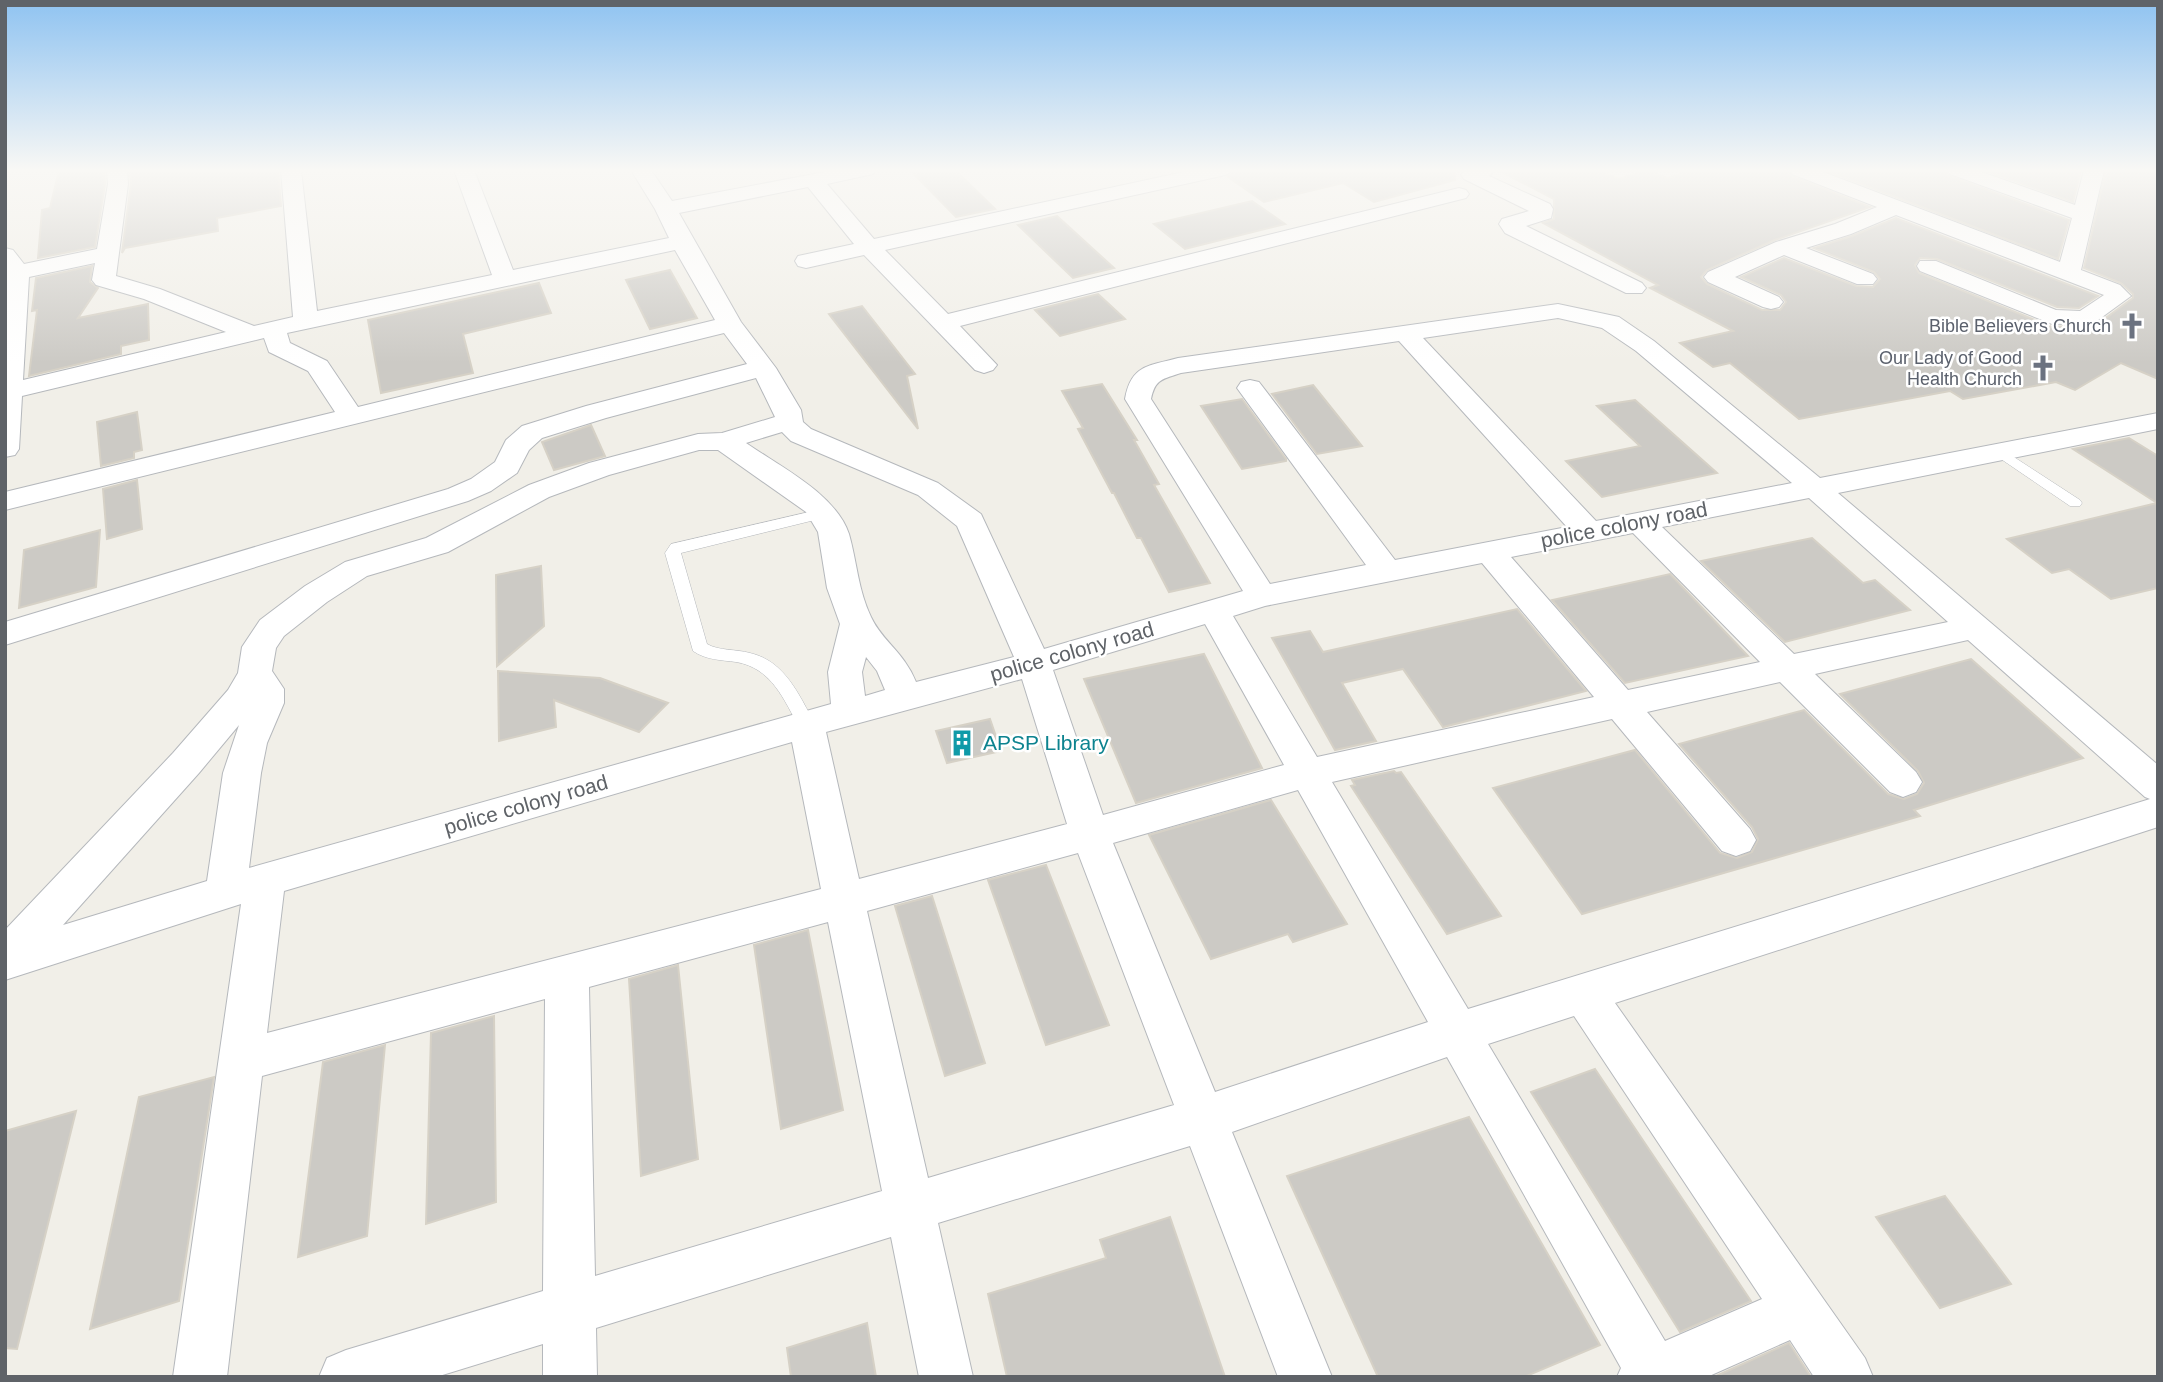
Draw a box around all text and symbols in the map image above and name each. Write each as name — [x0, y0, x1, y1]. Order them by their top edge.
church icon: Bible Believers Church — [2117, 311, 2147, 341]
place label: Bible Believers Church — [1929, 316, 2111, 336]
place label: Our Lady of Good Health Church — [1879, 348, 2022, 389]
church icon: Our Lady of Good Health Church — [2028, 353, 2058, 383]
street label: police colony road — [1539, 497, 1709, 552]
street label: police colony road — [987, 617, 1156, 686]
building icon: APSP Library — [947, 728, 977, 758]
place label: APSP Library — [983, 731, 1109, 754]
street label: police colony road — [441, 770, 610, 839]

